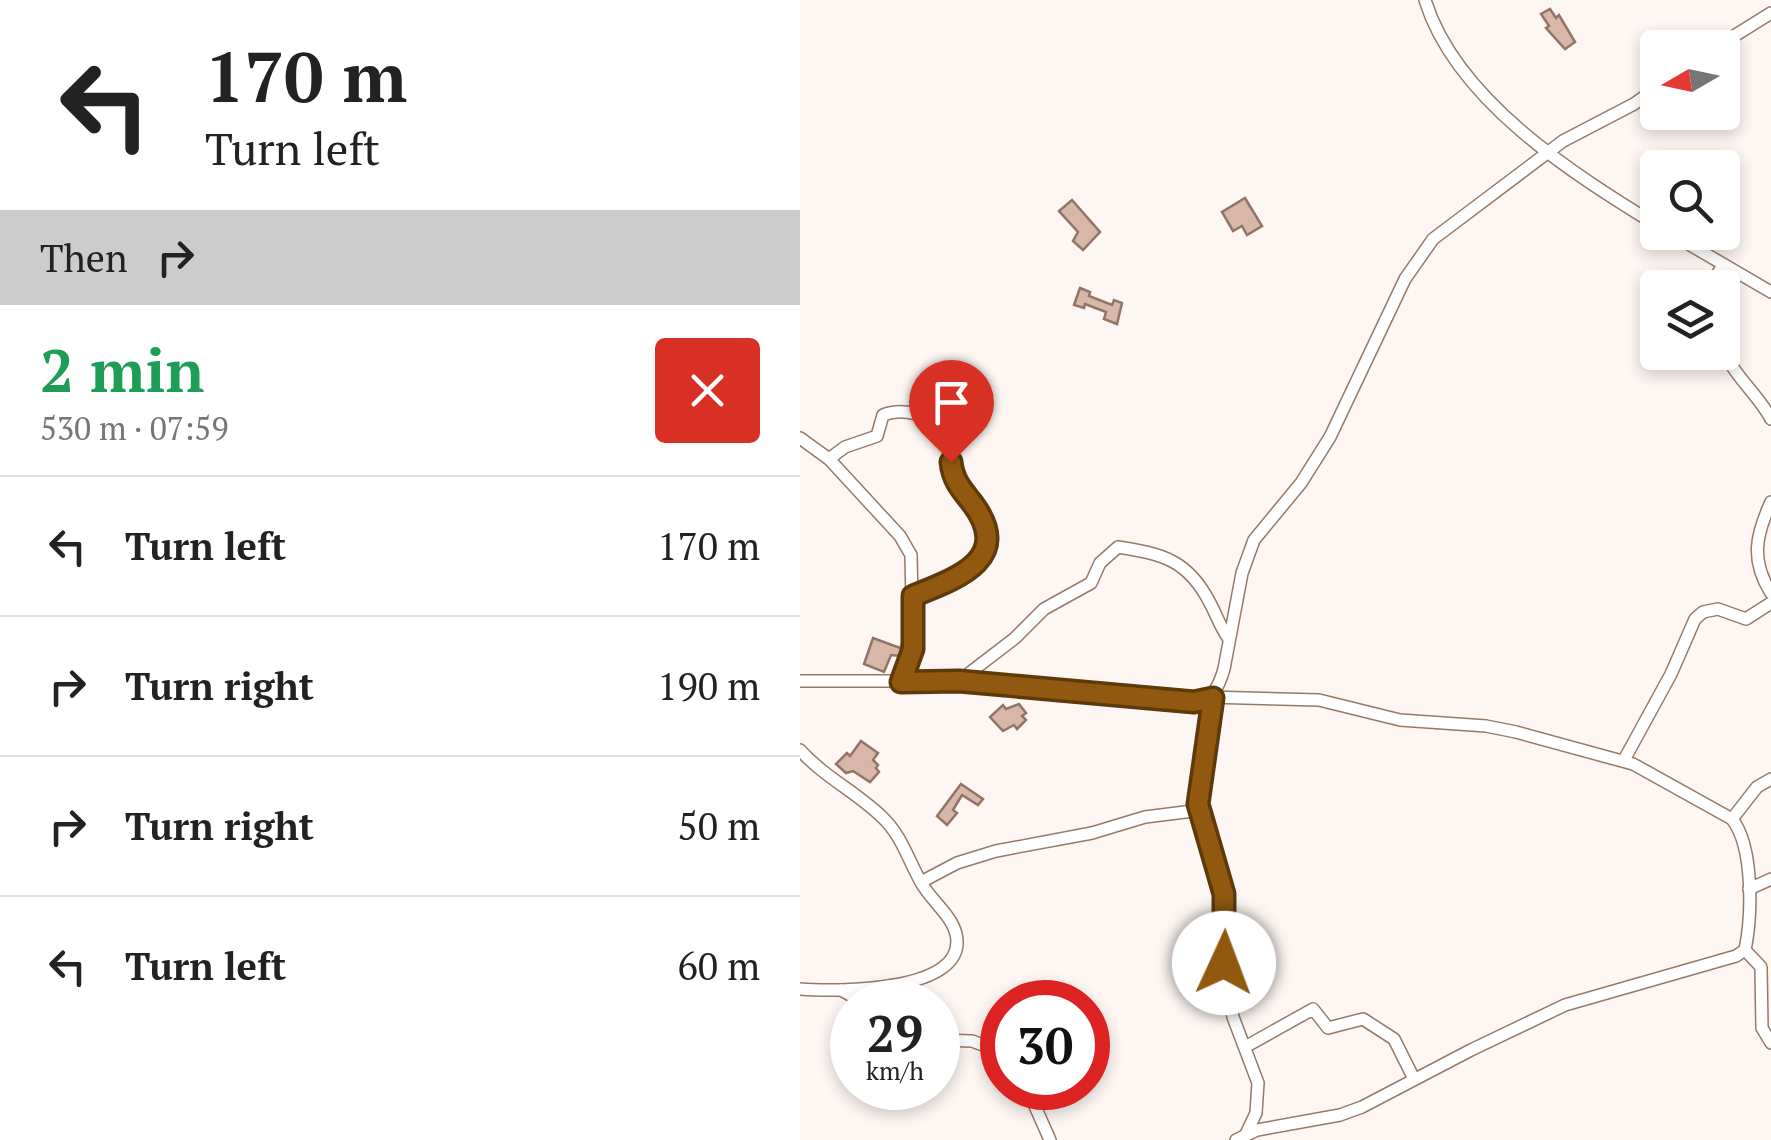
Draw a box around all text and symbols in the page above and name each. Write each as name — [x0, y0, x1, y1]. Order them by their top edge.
text: 170 m — [205, 29, 407, 122]
north arrow — [1640, 30, 1740, 130]
map controls — [1640, 30, 1740, 370]
icon: left — [40, 40, 170, 170]
text: Turn left — [205, 118, 380, 178]
button: search — [1640, 150, 1740, 250]
icon: right — [148, 230, 203, 285]
text: Then — [40, 233, 128, 283]
button: layers — [1640, 270, 1740, 370]
text: 2 min — [40, 330, 204, 409]
button: close — [655, 338, 760, 443]
pin — [909, 360, 994, 463]
icon: arrive — [924, 375, 979, 430]
text: 530 m · 07:59 — [40, 407, 228, 449]
icon: left — [40, 519, 95, 574]
text: Turn left — [125, 521, 286, 571]
text: 170 m — [657, 521, 760, 571]
icon: right — [40, 659, 95, 714]
text: Turn right — [125, 661, 314, 711]
text: 190 m — [657, 661, 760, 711]
icon: right — [40, 799, 95, 854]
text: Turn right — [125, 801, 314, 851]
text: 50 m — [677, 801, 760, 851]
position arrow — [1172, 911, 1276, 1015]
icon: left — [40, 939, 95, 994]
text: Turn left — [125, 941, 286, 991]
text: 60 m — [677, 941, 760, 991]
speed limit sign: 30 — [980, 980, 1110, 1110]
text: 29 — [867, 1000, 923, 1066]
text: km/h — [866, 1054, 924, 1087]

